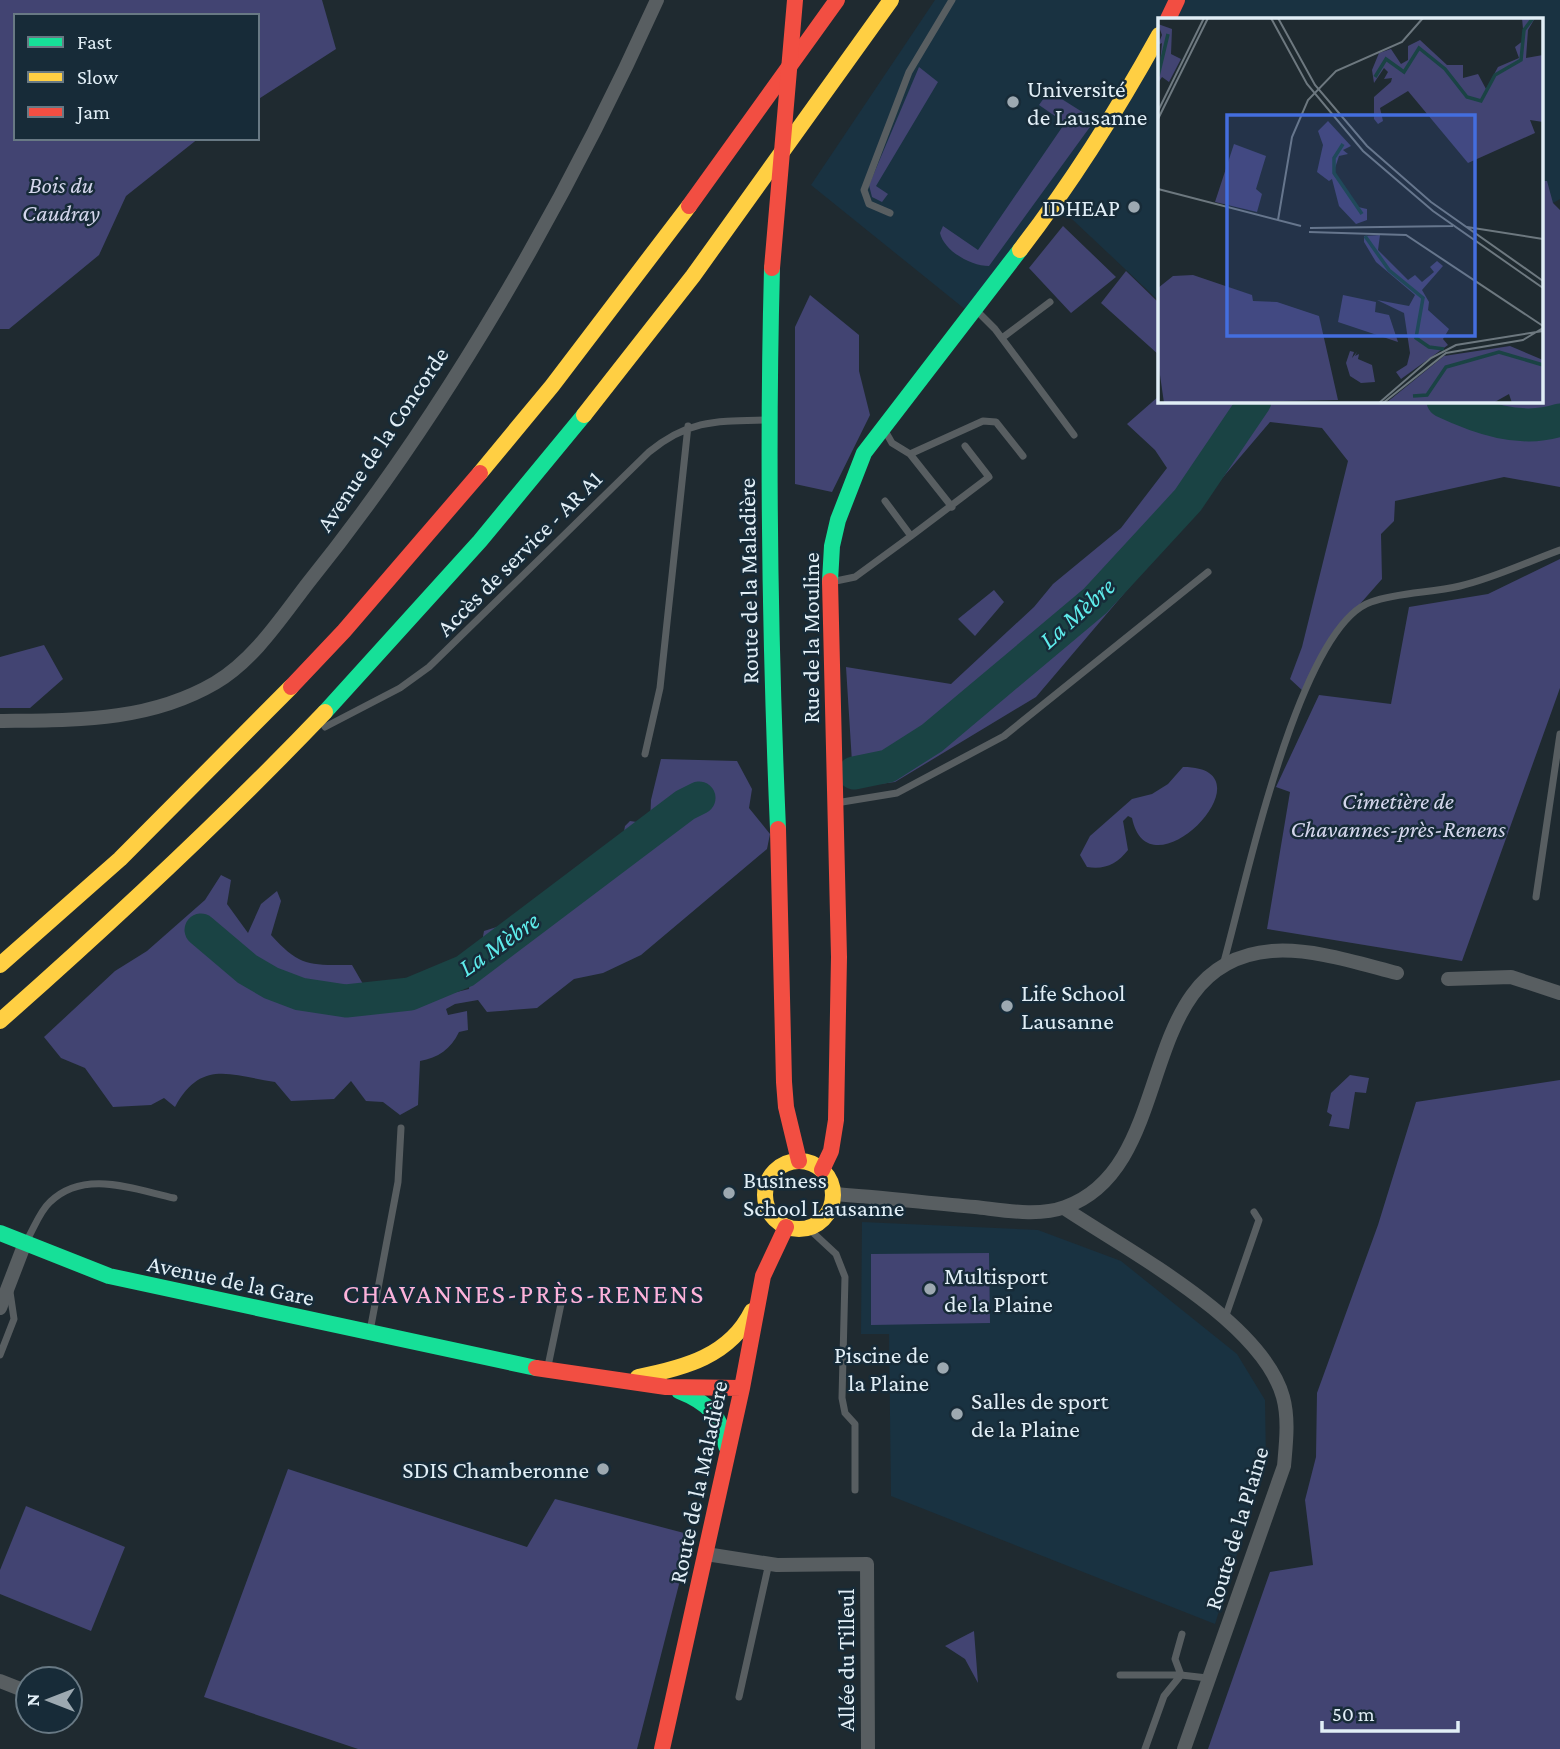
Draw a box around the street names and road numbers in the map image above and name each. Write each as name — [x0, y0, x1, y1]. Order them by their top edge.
street label: Avenue de la Concorde — [310, 342, 454, 536]
street label: Accès de service - AR A1 — [431, 465, 607, 641]
street label: Route de la Maladière — [733, 478, 763, 684]
street label: Rue de la Mouline — [797, 553, 824, 723]
street label: Avenue de la Gare — [145, 1249, 317, 1311]
street label: Route de la Maladière — [663, 1378, 733, 1586]
street label: Route de la Plaine — [1198, 1443, 1274, 1613]
street label: Allée du Tilleul — [832, 1588, 859, 1732]

